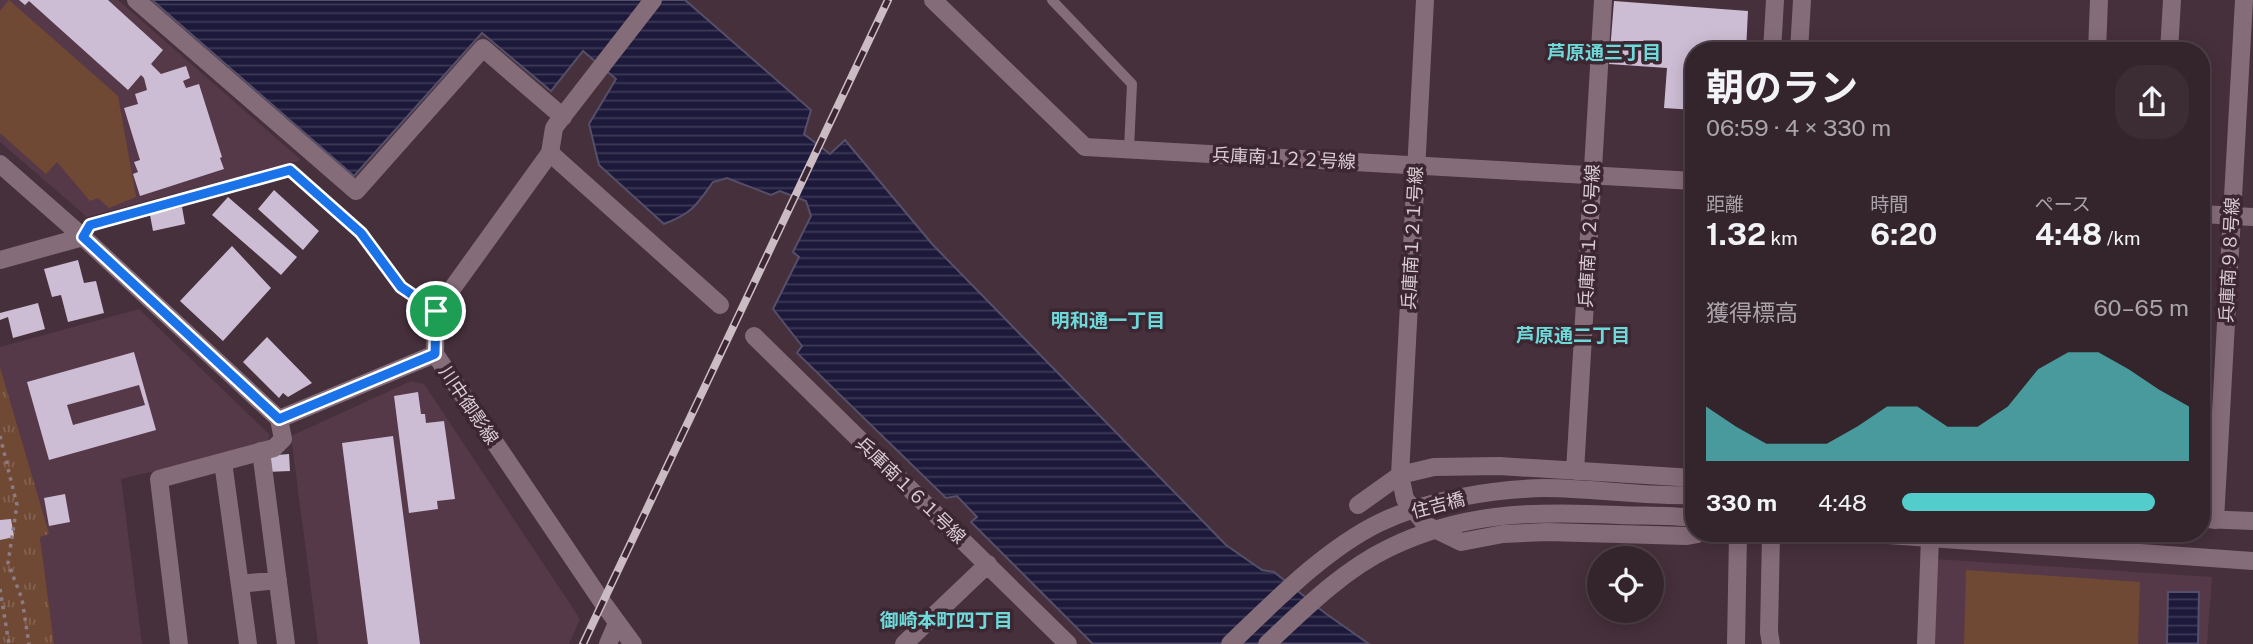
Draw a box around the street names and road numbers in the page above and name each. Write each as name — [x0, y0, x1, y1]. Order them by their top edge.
street label: 兵庫南１２２号線 — [1212, 144, 1356, 172]
street label: 兵庫南１２０号線 — [1575, 164, 1603, 308]
street label: 兵庫南１２１号線 — [1398, 166, 1426, 310]
street label: 兵庫南９８号線 — [2215, 197, 2243, 323]
street label: 川中御影線 — [435, 362, 503, 448]
street label: 兵庫南１６１号線 — [852, 432, 970, 548]
street label: 住吉橋 — [1409, 488, 1467, 522]

